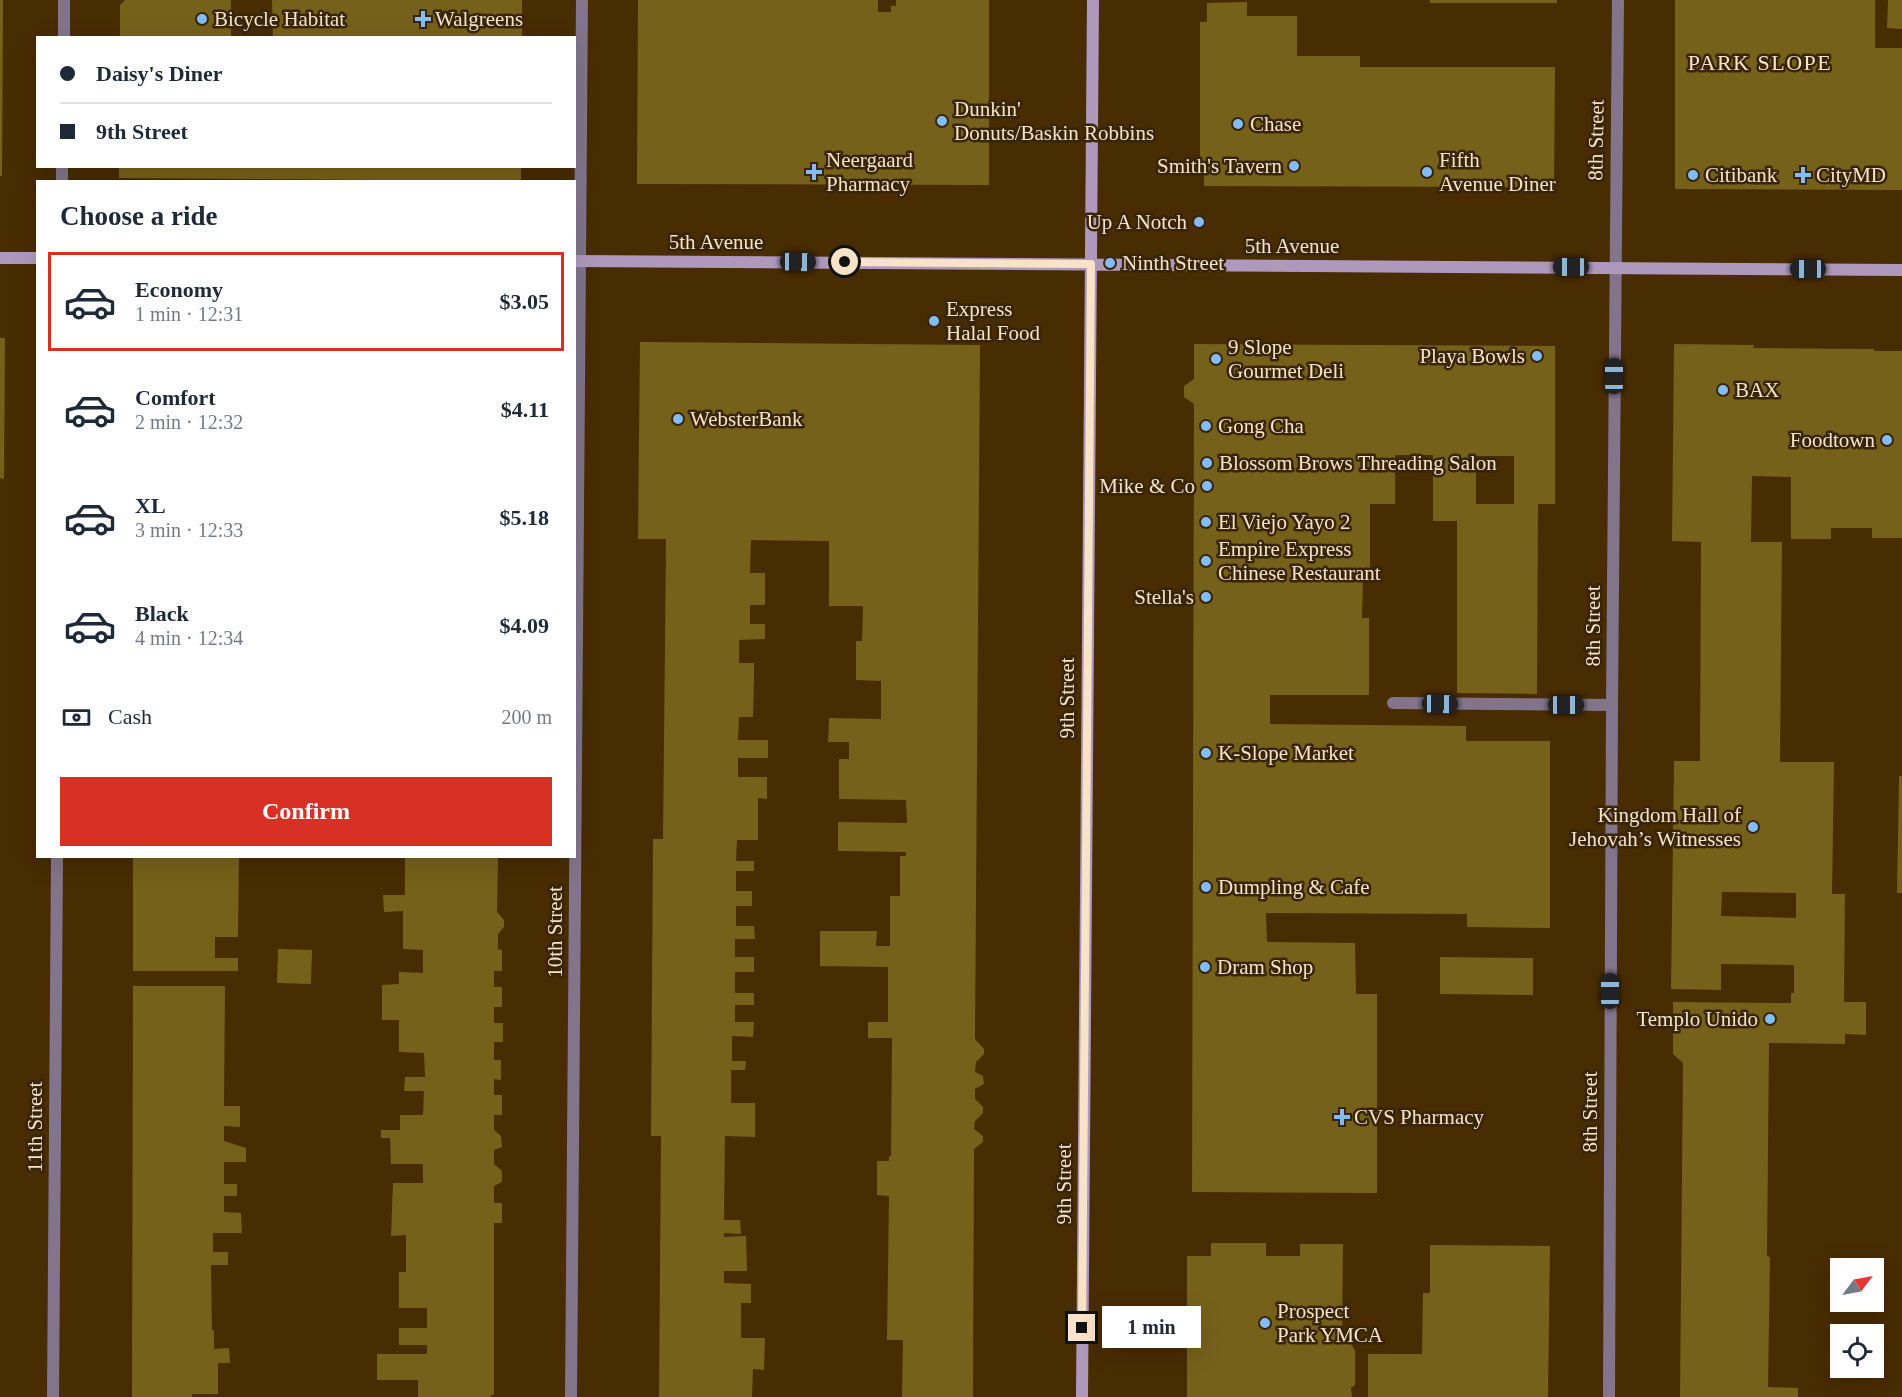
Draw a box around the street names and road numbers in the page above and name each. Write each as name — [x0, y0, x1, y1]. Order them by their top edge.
street label: 8th Street — [1583, 99, 1609, 181]
street label: 5th Avenue — [669, 230, 763, 254]
street label: 5th Avenue — [1245, 234, 1339, 258]
street label: 8th Street — [1581, 585, 1605, 667]
street label: 9th Street — [1055, 657, 1079, 739]
street label: 10th Street — [543, 886, 567, 978]
street label: 8th Street — [1578, 1071, 1602, 1153]
street label: 11th Street — [23, 1081, 47, 1172]
street label: 9th Street — [1052, 1143, 1076, 1225]

